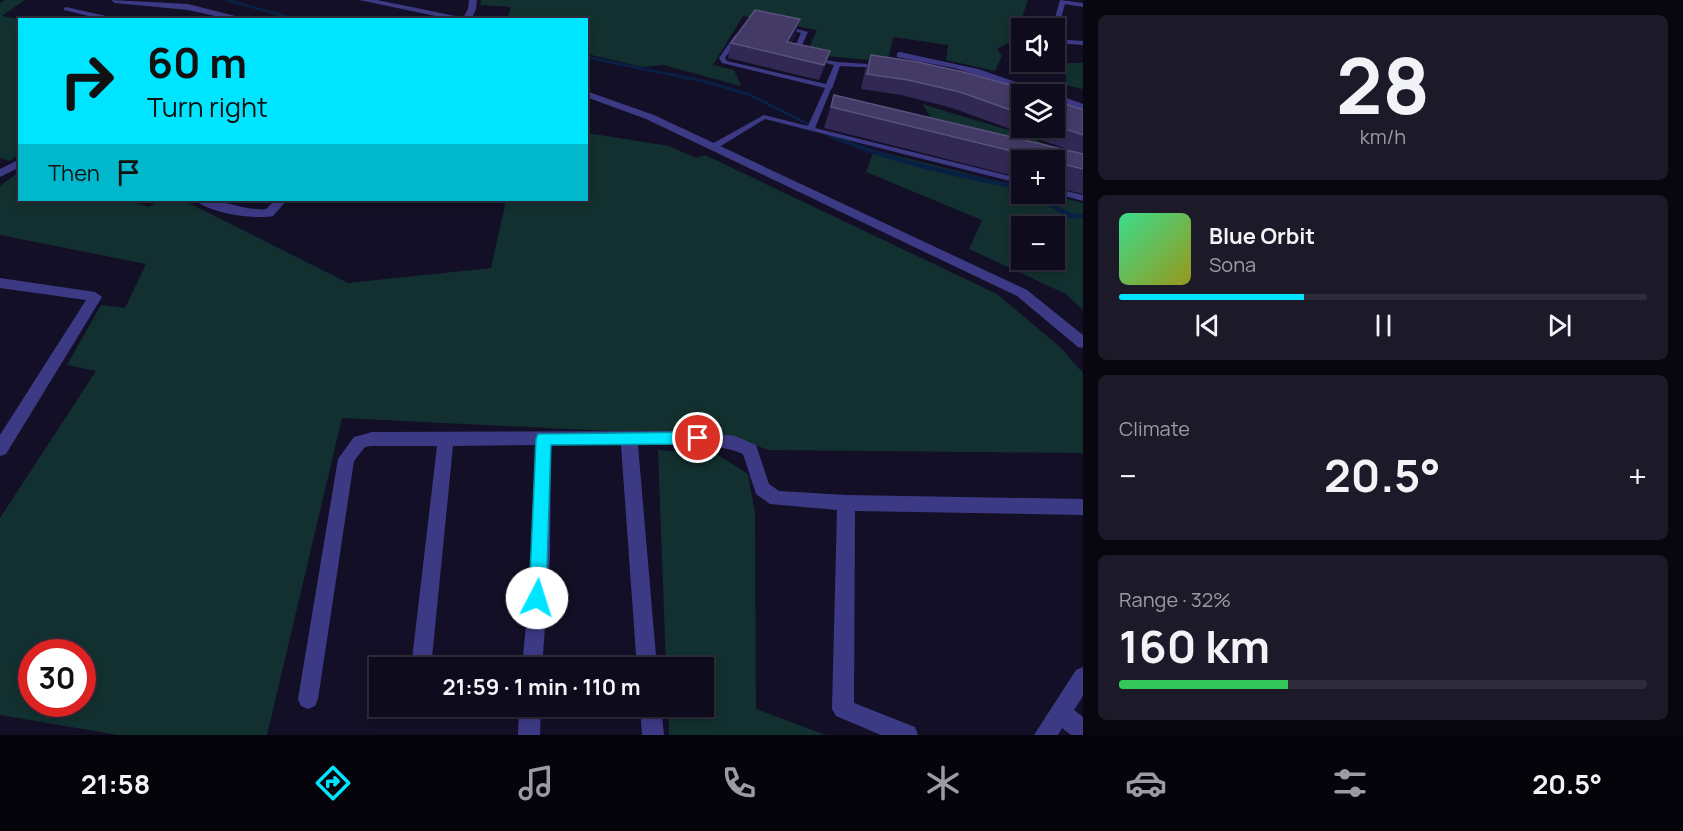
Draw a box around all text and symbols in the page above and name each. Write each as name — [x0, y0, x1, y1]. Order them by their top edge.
map controls — [1011, 18, 1065, 270]
button: sound — [1011, 18, 1065, 72]
text: 28 — [1336, 31, 1430, 137]
text: 60 m — [147, 33, 247, 91]
icon: right — [48, 42, 126, 120]
button: layers — [1011, 84, 1065, 138]
text: Turn right — [147, 88, 268, 125]
text: km/h — [1360, 123, 1406, 150]
button: + — [1011, 150, 1065, 204]
icon: arrive — [112, 156, 145, 189]
text: Then — [48, 158, 100, 188]
button: − — [1011, 216, 1065, 270]
text: Blue Orbit — [1209, 221, 1315, 251]
text: Sona — [1209, 251, 1256, 278]
icon: previous — [1191, 309, 1224, 342]
icon: pause — [1367, 309, 1400, 342]
icon: next — [1543, 309, 1576, 342]
pin — [672, 412, 723, 463]
text: Climate — [1119, 415, 1190, 442]
icon: arrive — [681, 421, 714, 454]
text: 20.5° — [1324, 444, 1441, 506]
text: − — [1119, 453, 1137, 498]
text: + — [1628, 453, 1647, 498]
position arrow — [505, 566, 569, 630]
text: Range · 32% — [1119, 586, 1231, 613]
text: 160 km — [1119, 615, 1270, 677]
speed limit sign: 30 — [18, 639, 96, 717]
text: 21:59 · 1 min · 110 m — [443, 672, 640, 702]
icon: directions — [312, 762, 354, 804]
icon: music — [515, 762, 557, 804]
icon: phone — [718, 762, 760, 804]
icon: climate — [922, 762, 964, 804]
icon: car — [1125, 762, 1167, 804]
icon: filters — [1329, 762, 1371, 804]
text: 21:58 — [81, 765, 150, 802]
text: 20.5° — [1532, 765, 1602, 802]

